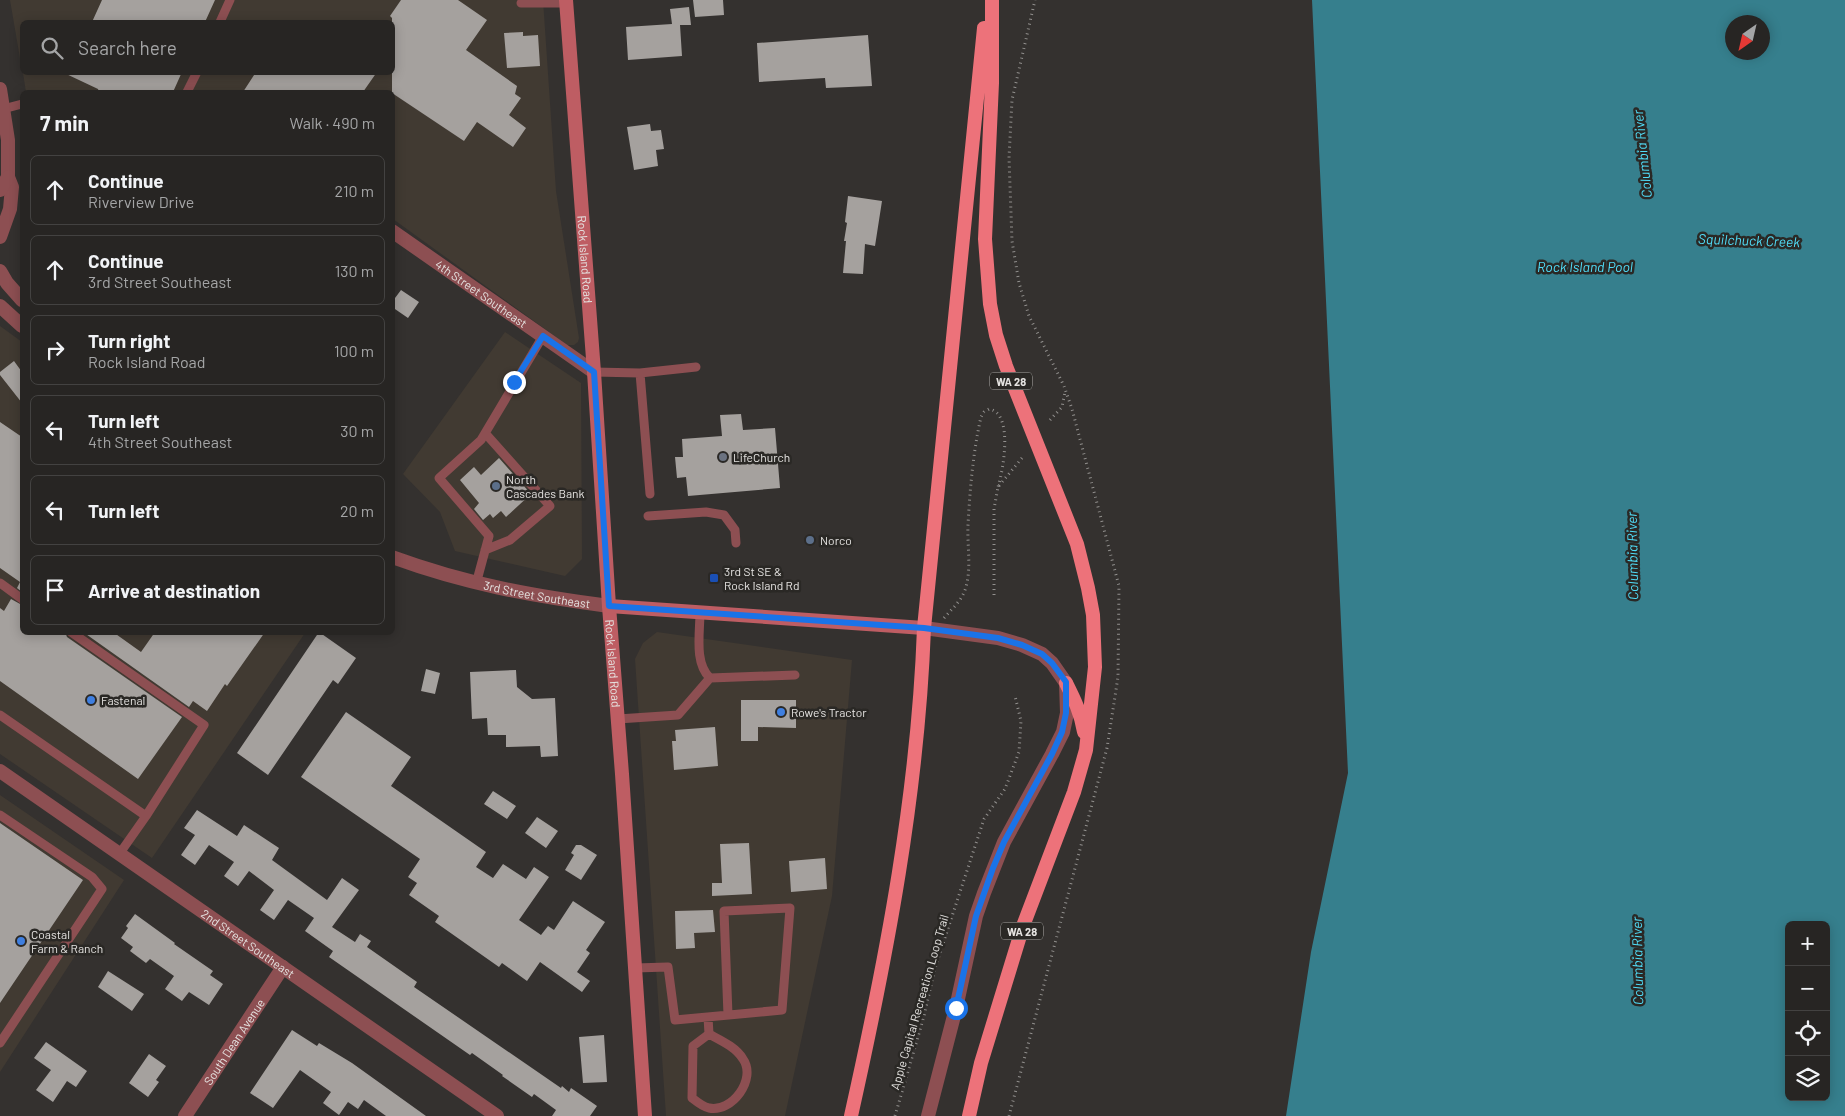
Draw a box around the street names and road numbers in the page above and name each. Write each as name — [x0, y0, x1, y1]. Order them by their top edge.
street label: Rock Island Road — [575, 215, 596, 304]
street label: 4th Street Southeast — [433, 257, 530, 330]
road number: WA 28 — [990, 372, 1032, 390]
street label: 3rd Street Southeast — [482, 578, 591, 610]
street label: Rock Island Road — [603, 619, 624, 708]
street label: 2nd Street Southeast — [199, 906, 297, 980]
street label: Apple Capital Recreation Loop Trail — [887, 913, 951, 1091]
road number: WA 28 — [1001, 922, 1043, 939]
street label: South Dean Avenue — [201, 996, 267, 1087]

